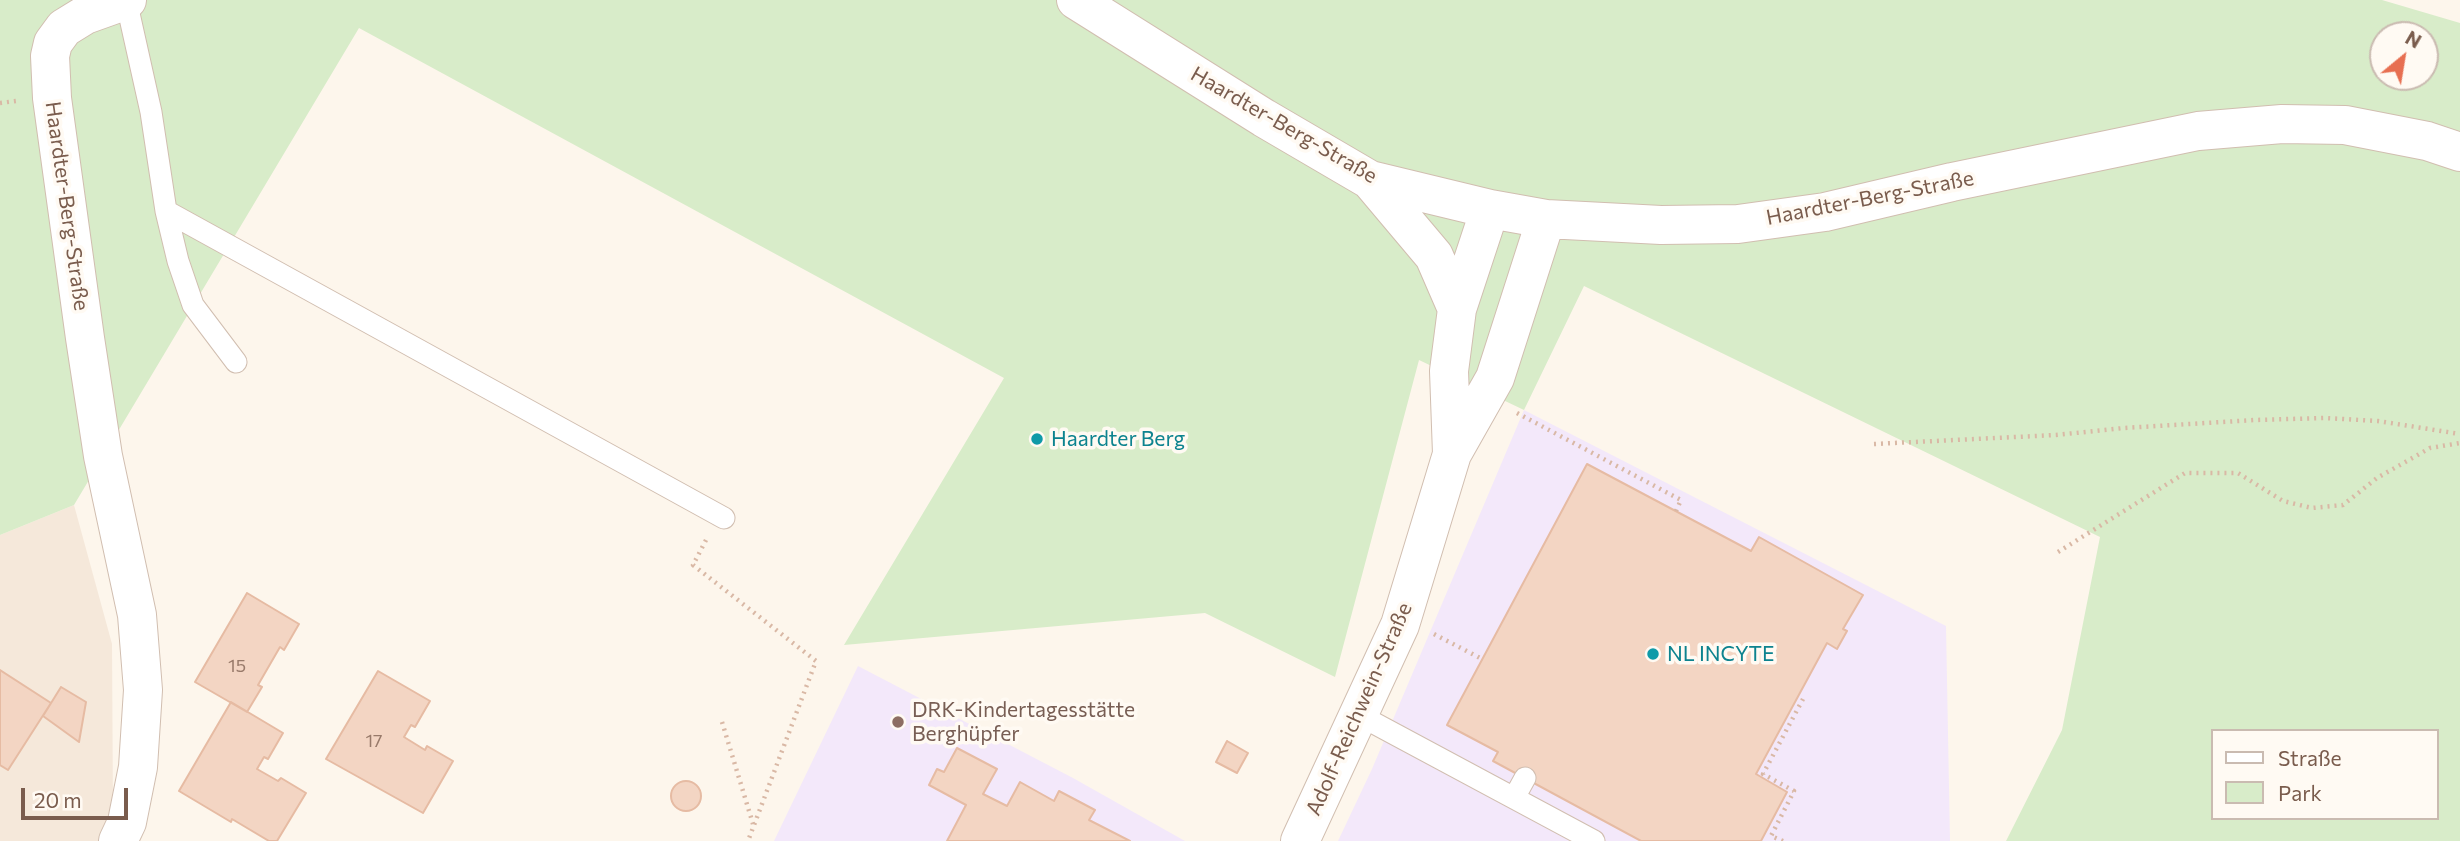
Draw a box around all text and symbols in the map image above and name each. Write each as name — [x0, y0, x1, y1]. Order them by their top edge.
north arrow — [2369, 21, 2439, 91]
text: N — [2402, 26, 2426, 53]
street label: Haardter-Berg-Straße — [1186, 61, 1382, 189]
street label: Haardter-Berg-Straße — [40, 100, 94, 312]
street label: Haardter-Berg-Straße — [1764, 165, 1976, 231]
place label: Haardter Berg — [1051, 426, 1185, 452]
marker: Haardter Berg — [1029, 431, 1045, 447]
street label: Adolf-Reichwein-Straße — [1301, 599, 1417, 819]
place label: NL INCYTE — [1667, 641, 1775, 667]
marker: NL INCYTE — [1645, 646, 1661, 662]
house number: 15 — [228, 655, 246, 677]
place label: DRK-Kindertagesstätte Berghüpfer — [912, 697, 1135, 747]
marker: DRK-Kindertagesstätte Berghüpfer — [890, 714, 906, 730]
legend — [2212, 729, 2439, 820]
house number: 17 — [365, 730, 383, 752]
text: Straße — [2278, 745, 2342, 770]
scale bar — [24, 774, 131, 818]
text: Park — [2278, 780, 2322, 805]
text: 20 m — [34, 787, 82, 812]

